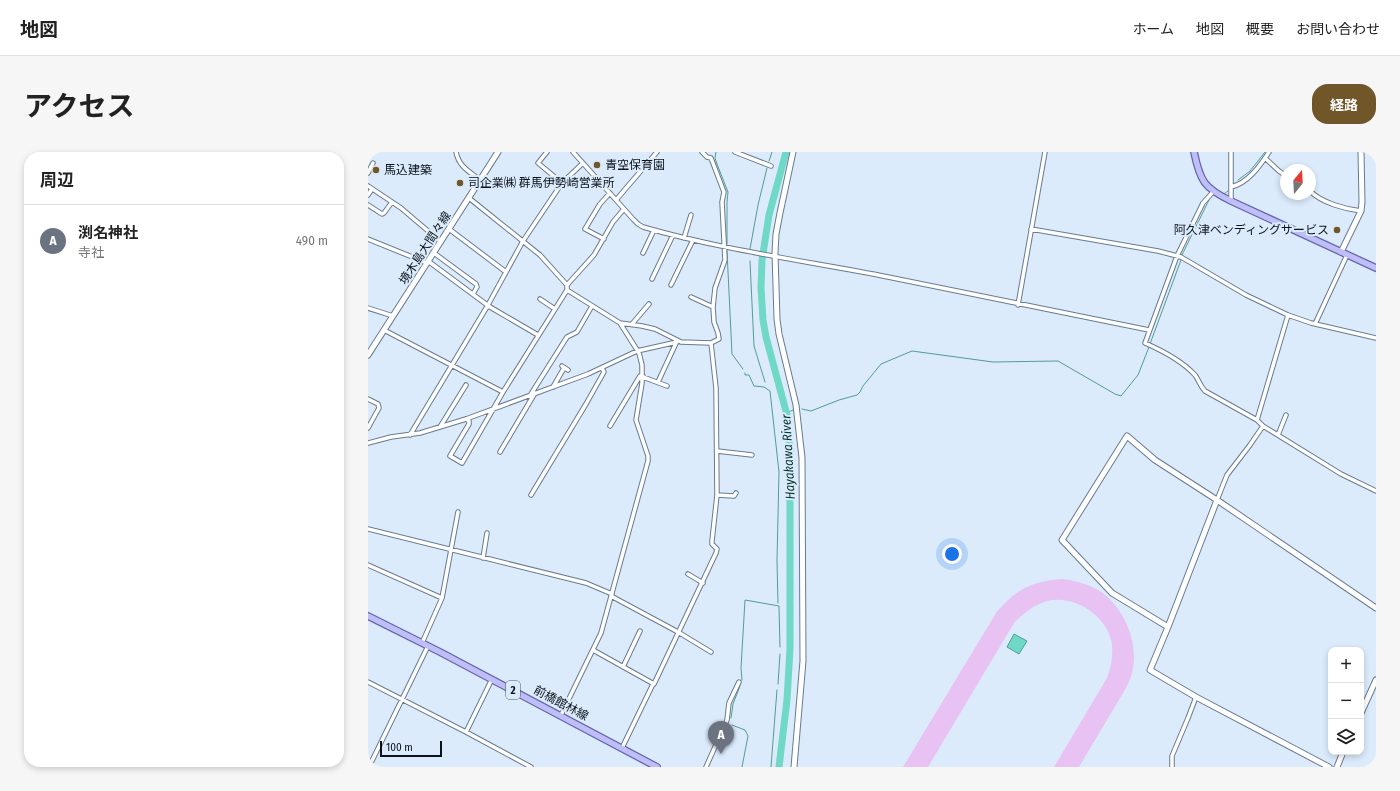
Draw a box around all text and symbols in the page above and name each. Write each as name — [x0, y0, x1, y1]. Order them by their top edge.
text: 地図 — [20, 18, 58, 41]
text: ホーム — [1132, 21, 1174, 38]
text: 地図 — [1196, 21, 1224, 38]
text: 概要 — [1246, 21, 1274, 38]
text: お問い合わせ — [1296, 21, 1380, 38]
button: 経路 — [1312, 84, 1376, 124]
text: アクセス — [24, 90, 135, 123]
place label: 青空保育園 — [605, 158, 665, 172]
marker: 青空保育園 — [592, 160, 602, 170]
place label: 馬込建築 — [384, 163, 432, 177]
north arrow — [1280, 164, 1316, 200]
marker: 馬込建築 — [371, 165, 381, 175]
text: 周辺 — [40, 170, 74, 191]
place label: 司企業㈱ 群馬伊勢崎営業所 — [468, 176, 615, 190]
marker: 司企業㈱ 群馬伊勢崎営業所 — [455, 178, 465, 188]
street label: 境木島大間々線 — [396, 209, 454, 287]
place label: 阿久津ベンディングサービス — [1174, 223, 1329, 237]
text: 渕名神社 — [78, 224, 138, 242]
marker: 阿久津ベンディングサービス — [1332, 225, 1342, 235]
text: A — [49, 233, 57, 248]
text: 490 m — [296, 233, 328, 248]
text: 寺社 — [78, 245, 104, 260]
water label: Hayakawa River — [778, 414, 798, 500]
your location — [942, 544, 962, 564]
map controls — [1328, 647, 1364, 755]
button: + — [1328, 647, 1364, 683]
road number: 2 — [506, 681, 520, 699]
street label: 前橋館林線 — [531, 683, 591, 723]
button: − — [1328, 683, 1364, 719]
button: layers — [1328, 719, 1364, 755]
pin: A — [708, 721, 734, 754]
scale bar — [380, 739, 442, 758]
text: 100 m — [386, 741, 413, 754]

